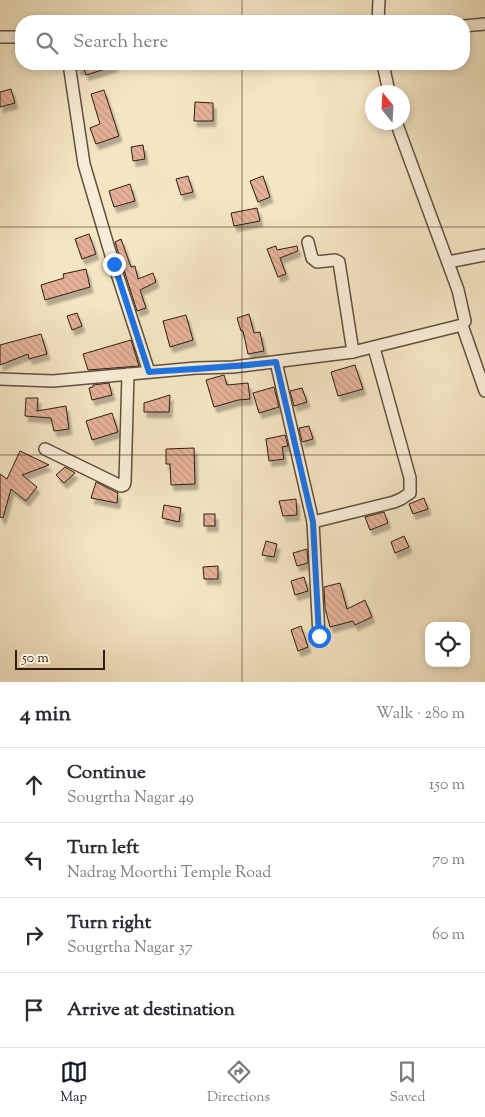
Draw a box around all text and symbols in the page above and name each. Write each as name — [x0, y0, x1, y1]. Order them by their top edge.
search box — [15, 15, 470, 70]
icon: search — [33, 29, 61, 57]
text: Search here — [73, 29, 168, 56]
north arrow — [365, 85, 410, 130]
route end — [103, 253, 126, 276]
map controls — [425, 622, 470, 667]
button: locate — [425, 622, 470, 667]
route start — [308, 625, 331, 648]
scale bar — [15, 647, 105, 670]
text: 50 m — [22, 649, 49, 669]
text: 4 min — [20, 700, 71, 730]
text: Walk · 280 m — [376, 703, 465, 726]
text: Continue — [67, 760, 146, 787]
icon: ahead — [20, 771, 48, 799]
text: 150 m — [429, 774, 465, 797]
text: Sougrtha Nagar 49 — [67, 787, 194, 810]
text: Turn left — [67, 835, 139, 862]
icon: left — [20, 846, 48, 874]
text: 70 m — [432, 849, 465, 872]
text: Nadrag Moorthi Temple Road — [67, 862, 271, 885]
text: Turn right — [67, 910, 151, 937]
icon: right — [20, 921, 48, 949]
text: 60 m — [432, 924, 465, 947]
text: Sougrtha Nagar 37 — [67, 937, 193, 960]
icon: arrive — [20, 996, 48, 1024]
text: Arrive at destination — [67, 997, 235, 1024]
tab: Map — [60, 1058, 88, 1108]
tab: Directions — [207, 1058, 270, 1108]
tab: Saved — [389, 1058, 425, 1108]

